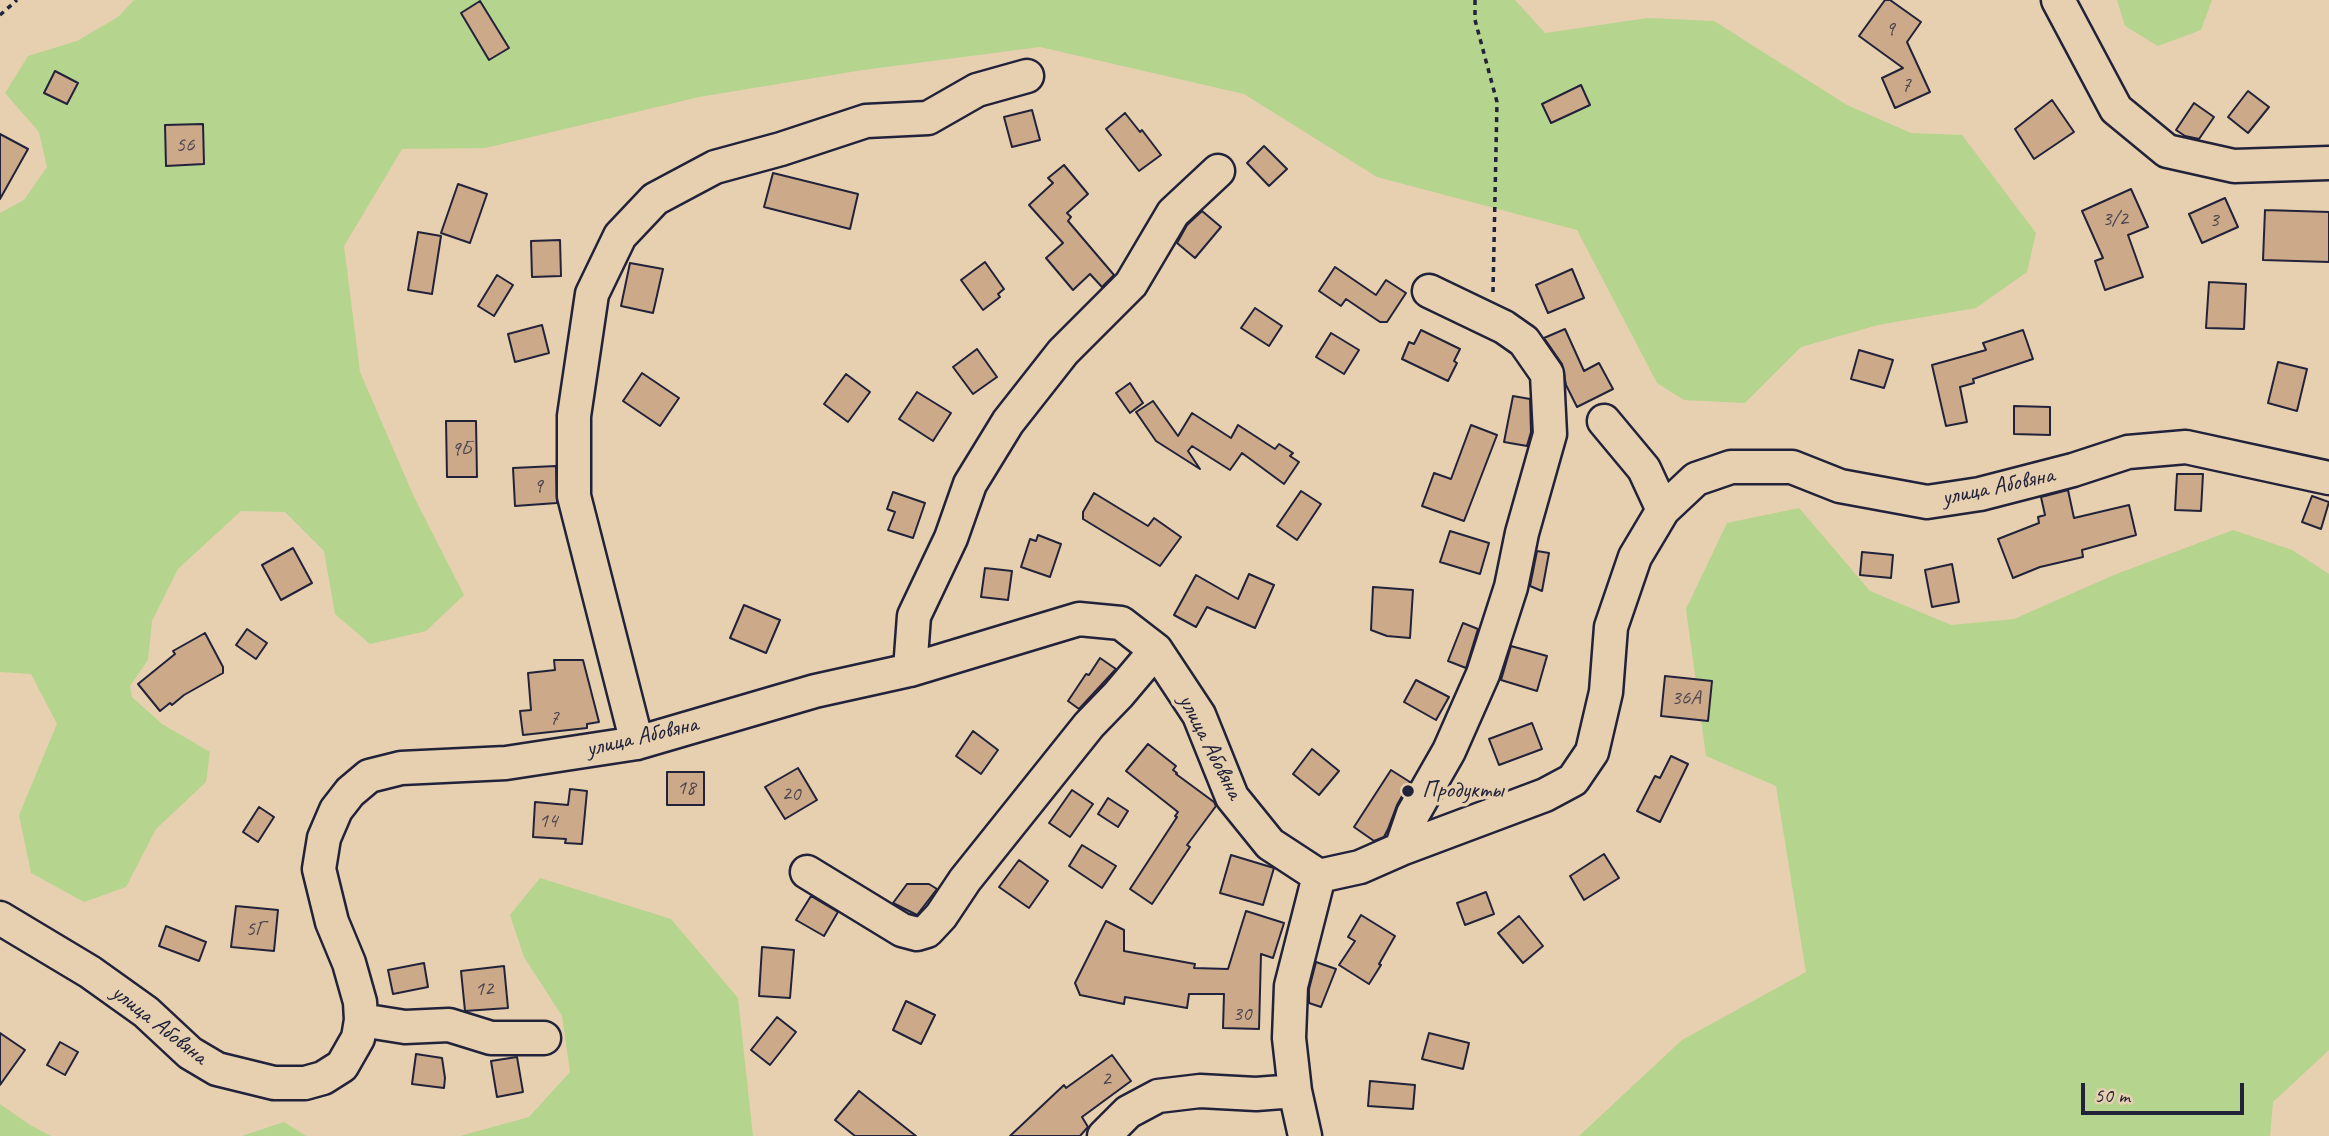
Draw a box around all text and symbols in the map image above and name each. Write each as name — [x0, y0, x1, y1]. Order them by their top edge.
house number: 9 — [1885, 16, 1895, 42]
house number: 7 — [1901, 72, 1911, 98]
house number: 56 — [176, 132, 194, 158]
house number: 3/2 — [2102, 206, 2128, 232]
house number: 3 — [2209, 207, 2219, 233]
house number: 9Б — [451, 436, 471, 462]
street label: улица Абовяна — [1939, 461, 2057, 513]
house number: 9 — [533, 473, 543, 499]
house number: 36А — [1671, 685, 1701, 711]
street label: улица Абовяна — [1171, 690, 1249, 804]
house number: 7 — [549, 705, 559, 731]
street label: улица Абовяна — [583, 710, 701, 764]
house number: 18 — [677, 775, 695, 801]
place label: Продукты — [1422, 777, 1504, 805]
house number: 20 — [782, 781, 800, 807]
marker: Продукты — [1400, 783, 1416, 799]
house number: 14 — [539, 808, 557, 834]
house number: 5Г — [245, 916, 265, 942]
house number: 12 — [475, 976, 493, 1002]
street label: улица Абовяна — [105, 979, 213, 1071]
house number: 30 — [1233, 1001, 1251, 1027]
house number: 2 — [1101, 1066, 1111, 1092]
scale bar — [2084, 1070, 2247, 1114]
text: 50 m — [2094, 1082, 2130, 1108]

